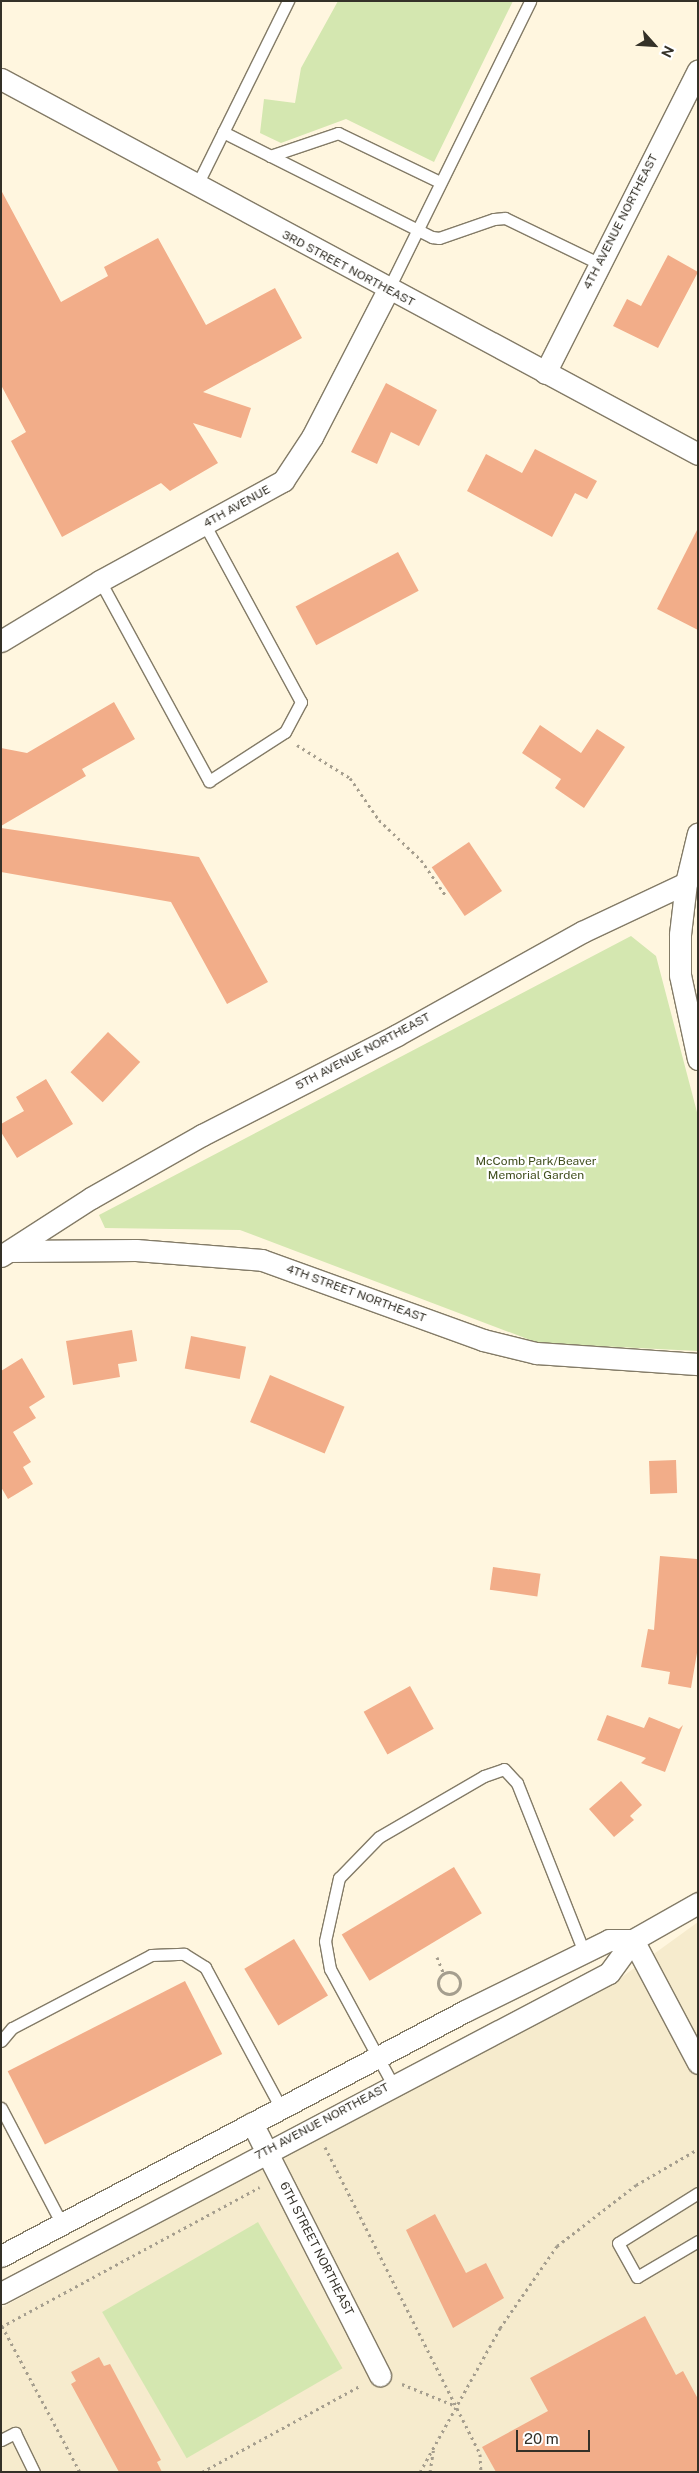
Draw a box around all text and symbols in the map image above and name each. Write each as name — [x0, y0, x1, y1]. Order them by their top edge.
north arrow — [629, 20, 679, 70]
text: N — [658, 43, 677, 60]
street label: 4TH AVENUE NORTHEAST — [581, 152, 661, 292]
street label: 3RD STREET NORTHEAST — [279, 228, 417, 310]
street label: 4TH AVENUE — [201, 483, 273, 531]
street label: 5TH AVENUE NORTHEAST — [293, 1010, 433, 1094]
park label: McComb Park/Beaver Memorial Garden — [475, 1155, 597, 1183]
street label: 4TH STREET NORTHEAST — [284, 1262, 428, 1326]
street label: 7TH AVENUE NORTHEAST — [252, 2080, 392, 2164]
street label: 6TH STREET NORTHEAST — [276, 2180, 356, 2318]
scale bar — [519, 2420, 593, 2452]
text: 20 m — [524, 2430, 559, 2447]

